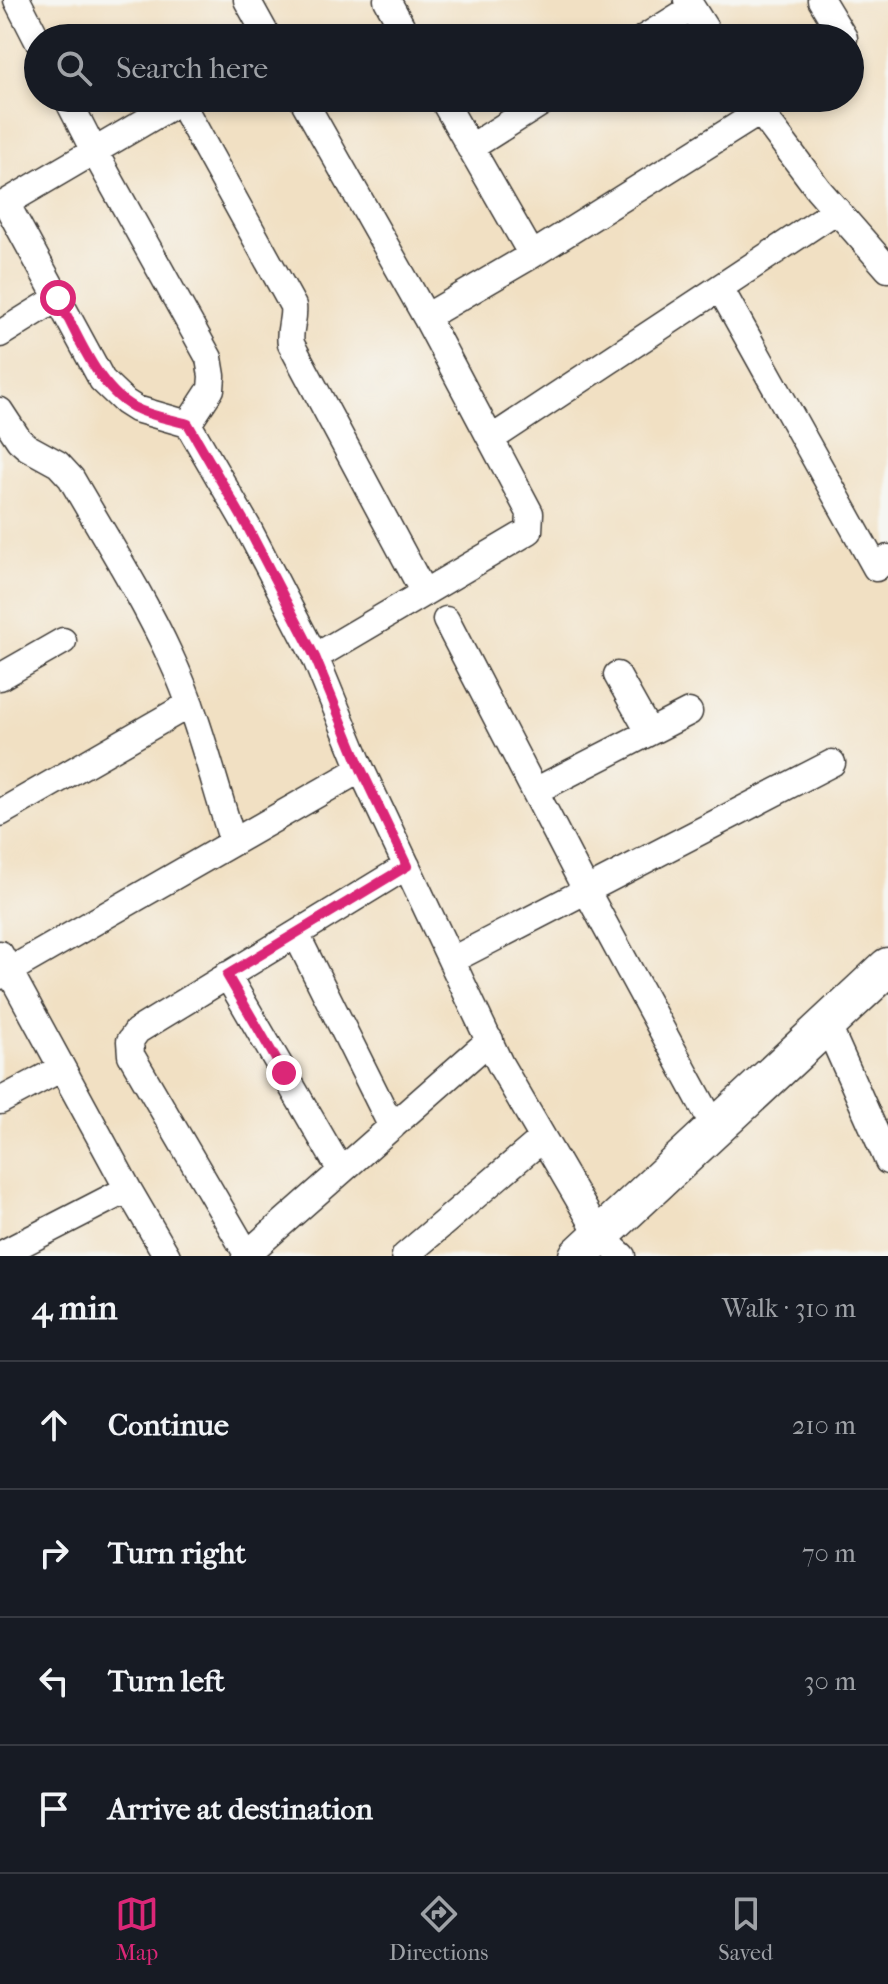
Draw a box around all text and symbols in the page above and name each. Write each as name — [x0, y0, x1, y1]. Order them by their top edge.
search box — [24, 24, 864, 112]
icon: search — [52, 46, 96, 90]
text: Search here — [116, 51, 268, 86]
route start — [40, 280, 76, 316]
route end — [266, 1055, 302, 1091]
text: 4 min — [32, 1288, 117, 1328]
text: Walk · 310 m — [722, 1293, 856, 1324]
icon: ahead — [32, 1403, 76, 1447]
text: Continue — [108, 1408, 229, 1443]
text: 210 m — [792, 1410, 856, 1441]
icon: right — [32, 1531, 76, 1575]
text: Turn right — [108, 1536, 246, 1571]
text: 70 m — [802, 1538, 856, 1569]
icon: left — [32, 1659, 76, 1703]
text: Turn left — [108, 1664, 225, 1699]
text: 30 m — [804, 1666, 856, 1697]
icon: arrive — [32, 1787, 76, 1831]
text: Arrive at destination — [108, 1792, 373, 1827]
tab: Map — [115, 1892, 159, 1966]
tab: Directions — [389, 1892, 488, 1966]
tab: Saved — [718, 1892, 773, 1966]

